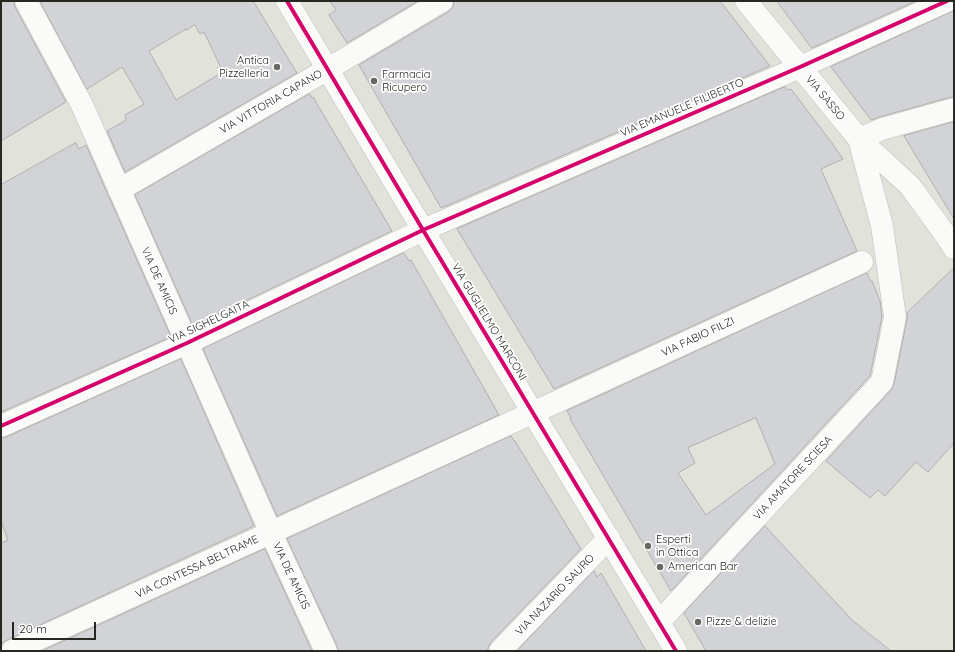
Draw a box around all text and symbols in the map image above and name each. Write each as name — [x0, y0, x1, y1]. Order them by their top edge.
place label: Antica Pizzelleria — [219, 54, 269, 80]
marker: Antica Pizzelleria — [272, 62, 282, 72]
street label: VIA VITTORIA CAPANO — [217, 67, 325, 137]
place label: Farmacia Ricupero — [382, 68, 430, 94]
street label: VIA SASSO — [803, 73, 847, 123]
marker: Farmacia Ricupero — [369, 76, 379, 86]
street label: VIA EMANUELE FILIBERTO — [618, 76, 746, 140]
street label: VIA DE AMICIS — [138, 245, 180, 317]
street label: VIA GUGLIELMO MARCONI — [449, 261, 529, 383]
street label: VIA SIGHELGAITA — [167, 298, 251, 346]
street label: VIA FABIO FILZI — [659, 314, 737, 360]
street label: VIA AMATORE SCIESA — [751, 433, 835, 523]
street label: VIA CONTESSA BELTRAME — [133, 533, 261, 601]
place label: Esperti in Ottica — [656, 533, 698, 559]
street label: VIA DE AMICIS — [270, 540, 312, 612]
marker: Esperti in Ottica — [643, 541, 653, 551]
street label: VIA NAZARIO SAURO — [513, 552, 597, 638]
place label: American Bar — [668, 560, 738, 574]
marker: American Bar — [655, 562, 665, 572]
scale bar — [14, 614, 98, 640]
place label: Pizze & delizie — [706, 615, 777, 629]
marker: Pizze & delizie — [693, 617, 703, 627]
text: 20 m — [19, 621, 47, 636]

